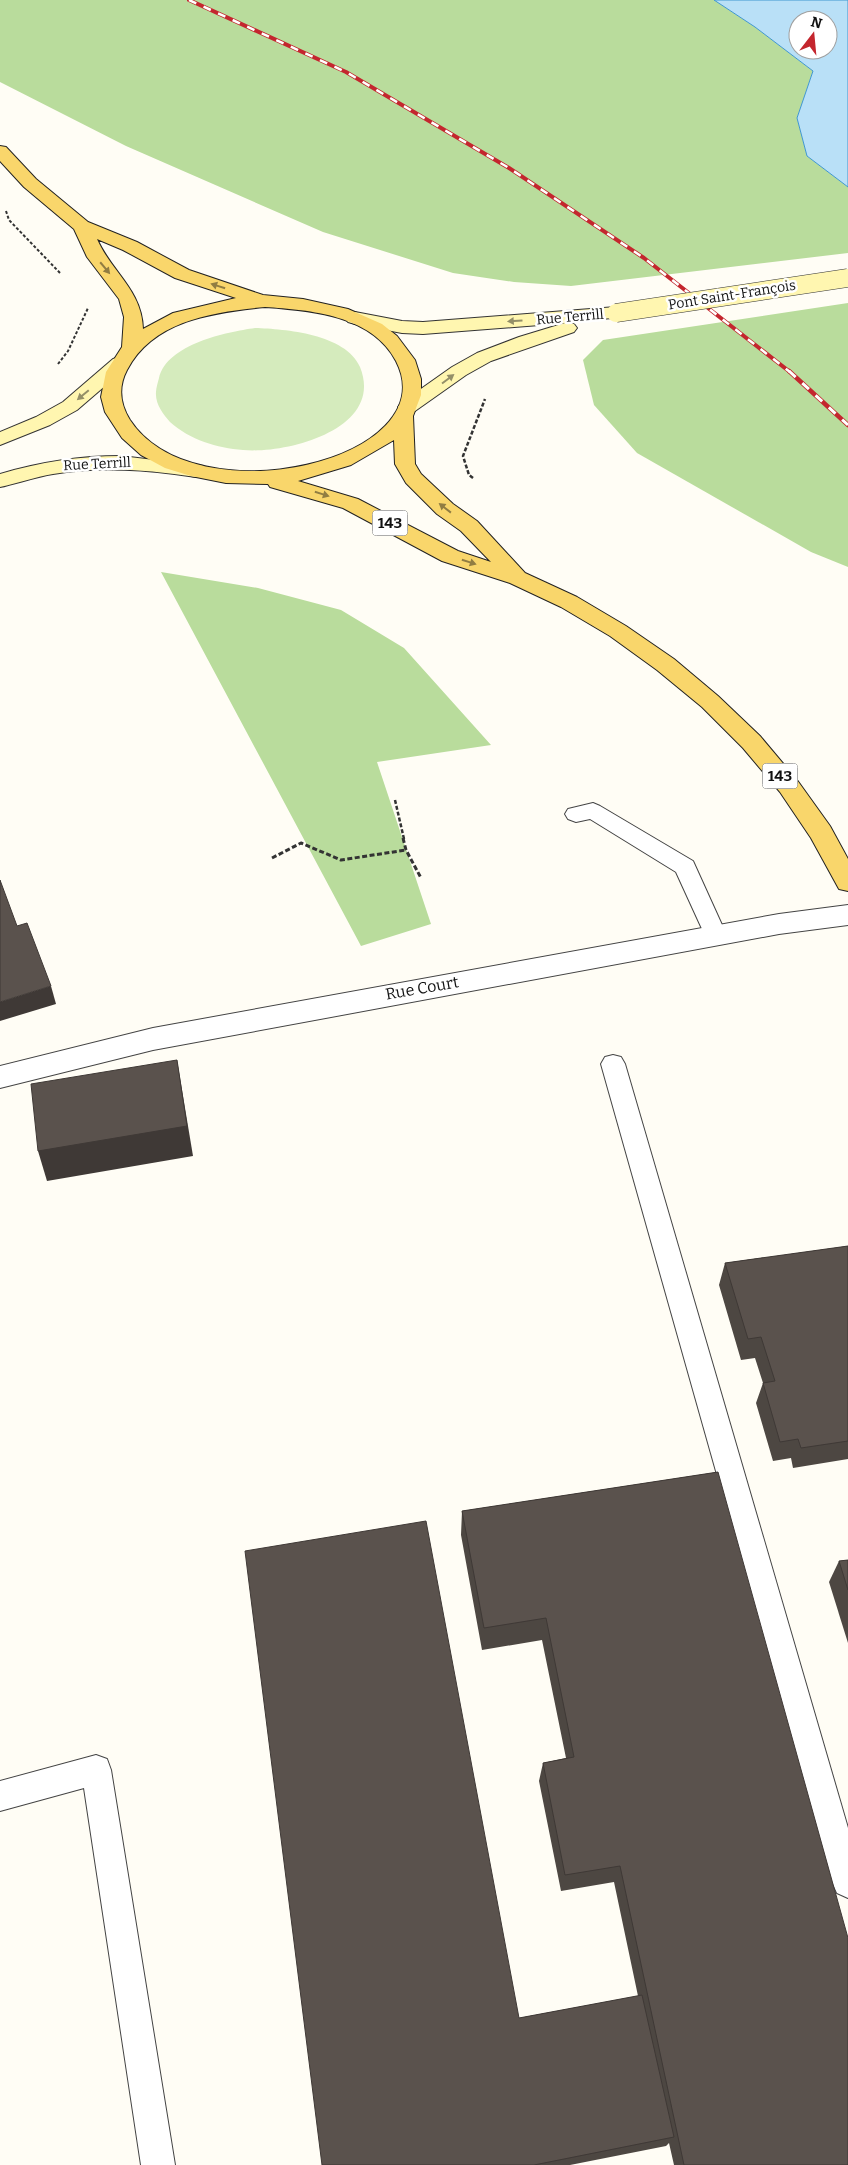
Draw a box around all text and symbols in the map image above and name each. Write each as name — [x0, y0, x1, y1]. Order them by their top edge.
north arrow — [788, 10, 838, 60]
text: N — [809, 13, 824, 33]
one-way arrow — [99, 262, 110, 275]
street label: Pont Saint-François — [667, 277, 797, 313]
one-way arrow — [211, 282, 226, 290]
street label: Rue Terrill — [536, 306, 604, 328]
one-way arrow — [507, 317, 523, 325]
one-way arrow — [441, 373, 454, 384]
one-way arrow — [77, 390, 90, 401]
street label: Rue Terrill — [63, 454, 131, 474]
one-way arrow — [315, 491, 330, 499]
one-way arrow — [439, 503, 452, 514]
road number: 143 — [372, 510, 408, 536]
one-way arrow — [462, 559, 477, 567]
road number: 143 — [762, 764, 798, 788]
street label: Rue Court — [384, 972, 460, 1004]

